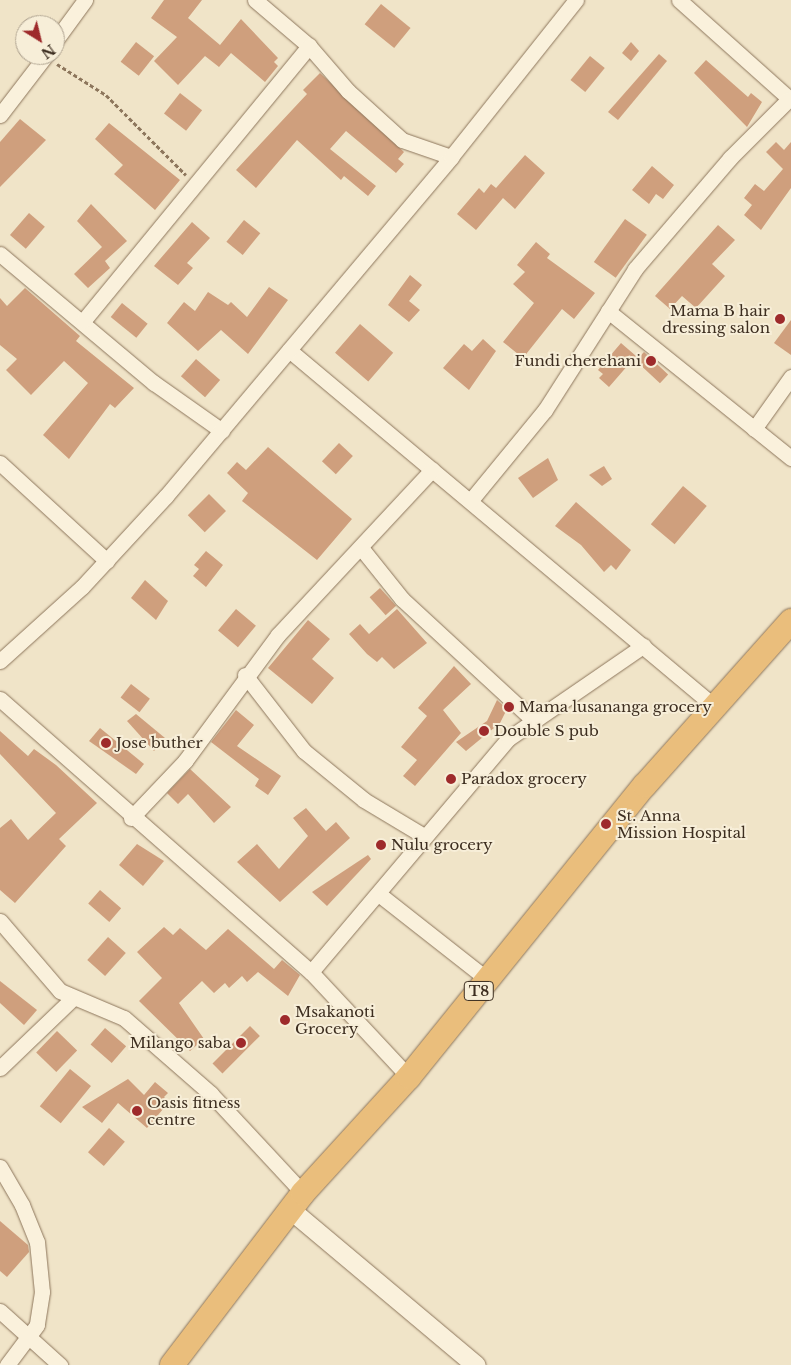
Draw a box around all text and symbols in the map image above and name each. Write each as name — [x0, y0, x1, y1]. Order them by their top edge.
north arrow — [15, 15, 65, 65]
text: N — [38, 40, 59, 62]
place label: Mama B hair dressing salon — [662, 301, 770, 336]
marker: Mama B hair dressing salon — [774, 313, 786, 325]
place label: Fundi cherehani — [514, 352, 641, 370]
marker: Fundi cherehani — [645, 355, 657, 367]
place label: Mama lusananga grocery — [519, 698, 712, 716]
marker: Mama lusananga grocery — [503, 701, 515, 713]
place label: Double S pub — [494, 722, 599, 740]
marker: Double S pub — [478, 725, 490, 737]
place label: Jose buther — [116, 734, 203, 752]
marker: Jose buther — [100, 737, 112, 749]
place label: Paradox grocery — [461, 770, 587, 788]
marker: Paradox grocery — [445, 773, 457, 785]
place label: St. Anna Mission Hospital — [617, 806, 746, 841]
marker: St. Anna Mission Hospital — [599, 817, 613, 831]
place label: Nulu grocery — [391, 836, 493, 854]
marker: Nulu grocery — [375, 839, 387, 851]
road number: T8 — [463, 979, 495, 1002]
place label: Msakanoti Grocery — [295, 1002, 375, 1037]
marker: Msakanoti Grocery — [279, 1014, 291, 1026]
place label: Milango saba — [130, 1034, 231, 1052]
marker: Milango saba — [235, 1037, 247, 1049]
place label: Oasis fitness centre — [147, 1093, 240, 1128]
marker: Oasis fitness centre — [131, 1105, 143, 1117]

